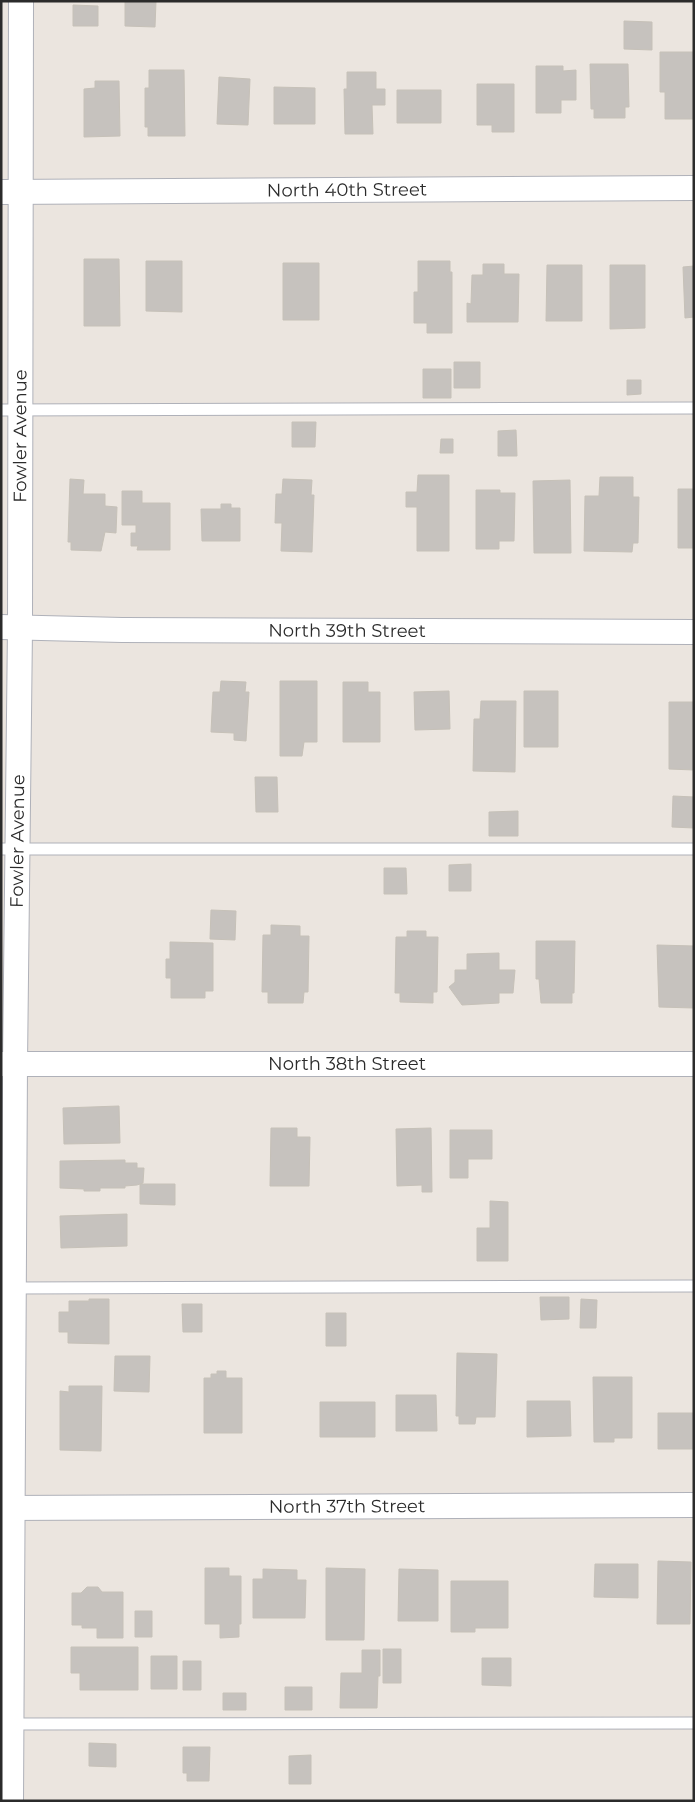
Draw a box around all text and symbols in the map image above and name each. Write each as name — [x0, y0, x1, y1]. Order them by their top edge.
street label: North 40th Street — [267, 179, 427, 201]
street label: Fowler Avenue — [9, 369, 31, 503]
street label: North 39th Street — [268, 620, 426, 642]
street label: Fowler Avenue — [6, 774, 29, 908]
street label: North 38th Street — [268, 1053, 426, 1075]
street label: North 37th Street — [269, 1495, 425, 1518]

